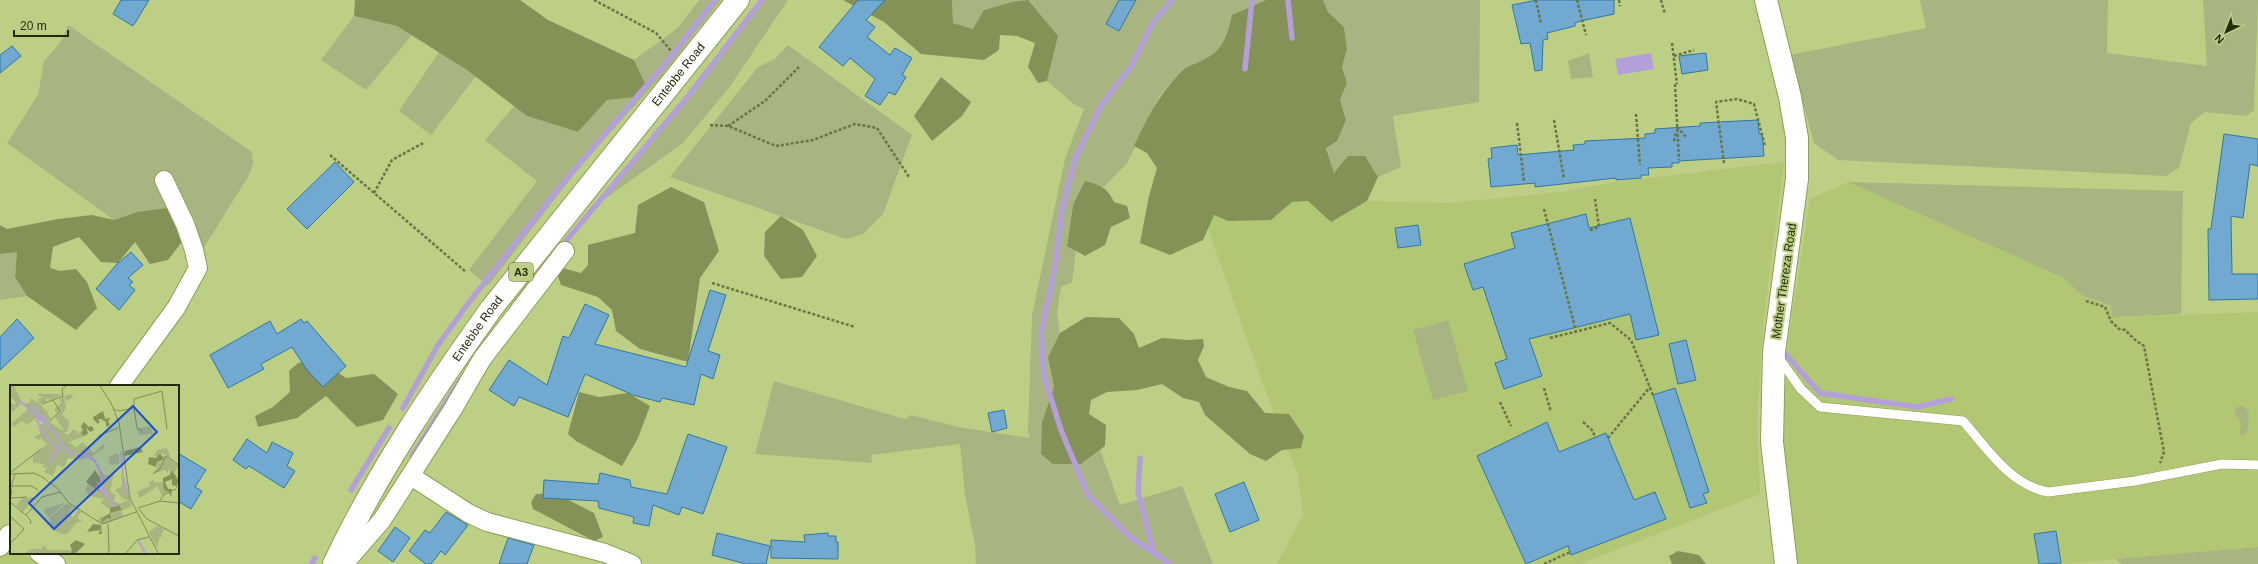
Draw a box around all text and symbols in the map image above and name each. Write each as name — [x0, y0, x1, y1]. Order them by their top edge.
scale bar — [14, 12, 68, 38]
north arrow — [2206, 12, 2246, 52]
text: 20 m — [20, 19, 47, 33]
text: N — [2212, 32, 2226, 46]
street label: Entebbe Road — [649, 40, 708, 109]
street label: Mother Thereza Road — [1769, 222, 1799, 340]
road number: A3 — [509, 263, 533, 281]
street label: Entebbe Road — [449, 293, 506, 364]
inset map — [10, 385, 179, 554]

